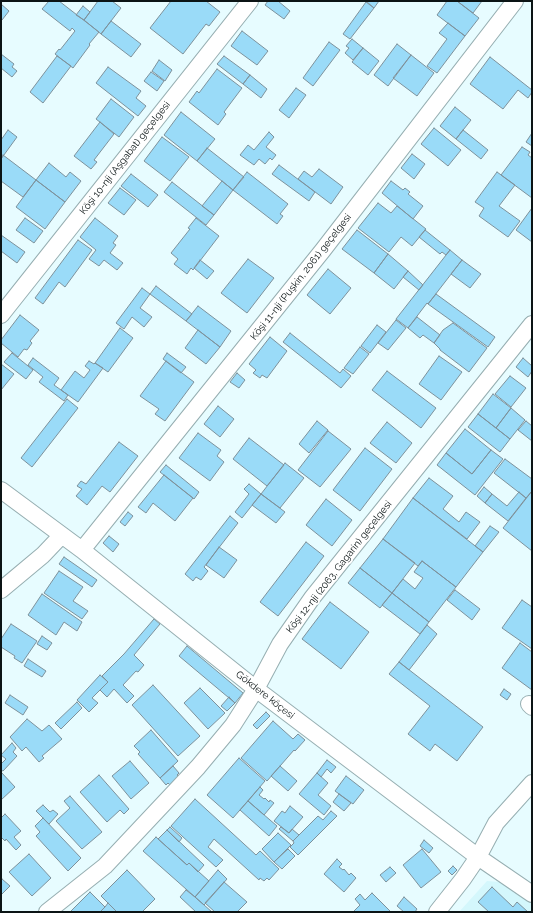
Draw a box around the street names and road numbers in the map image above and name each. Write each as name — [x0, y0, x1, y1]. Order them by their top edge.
street label: Köşi 10-nji (Aşgabat) geçelgesi — [77, 99, 173, 217]
street label: Köşi 11-nji (Puşkin, 2061) geçelgesi — [248, 211, 354, 343]
street label: Köşi 12-nji (2063, Gagarin) geçelgesi — [284, 499, 394, 635]
street label: Gökdere köçesi — [233, 668, 297, 722]

